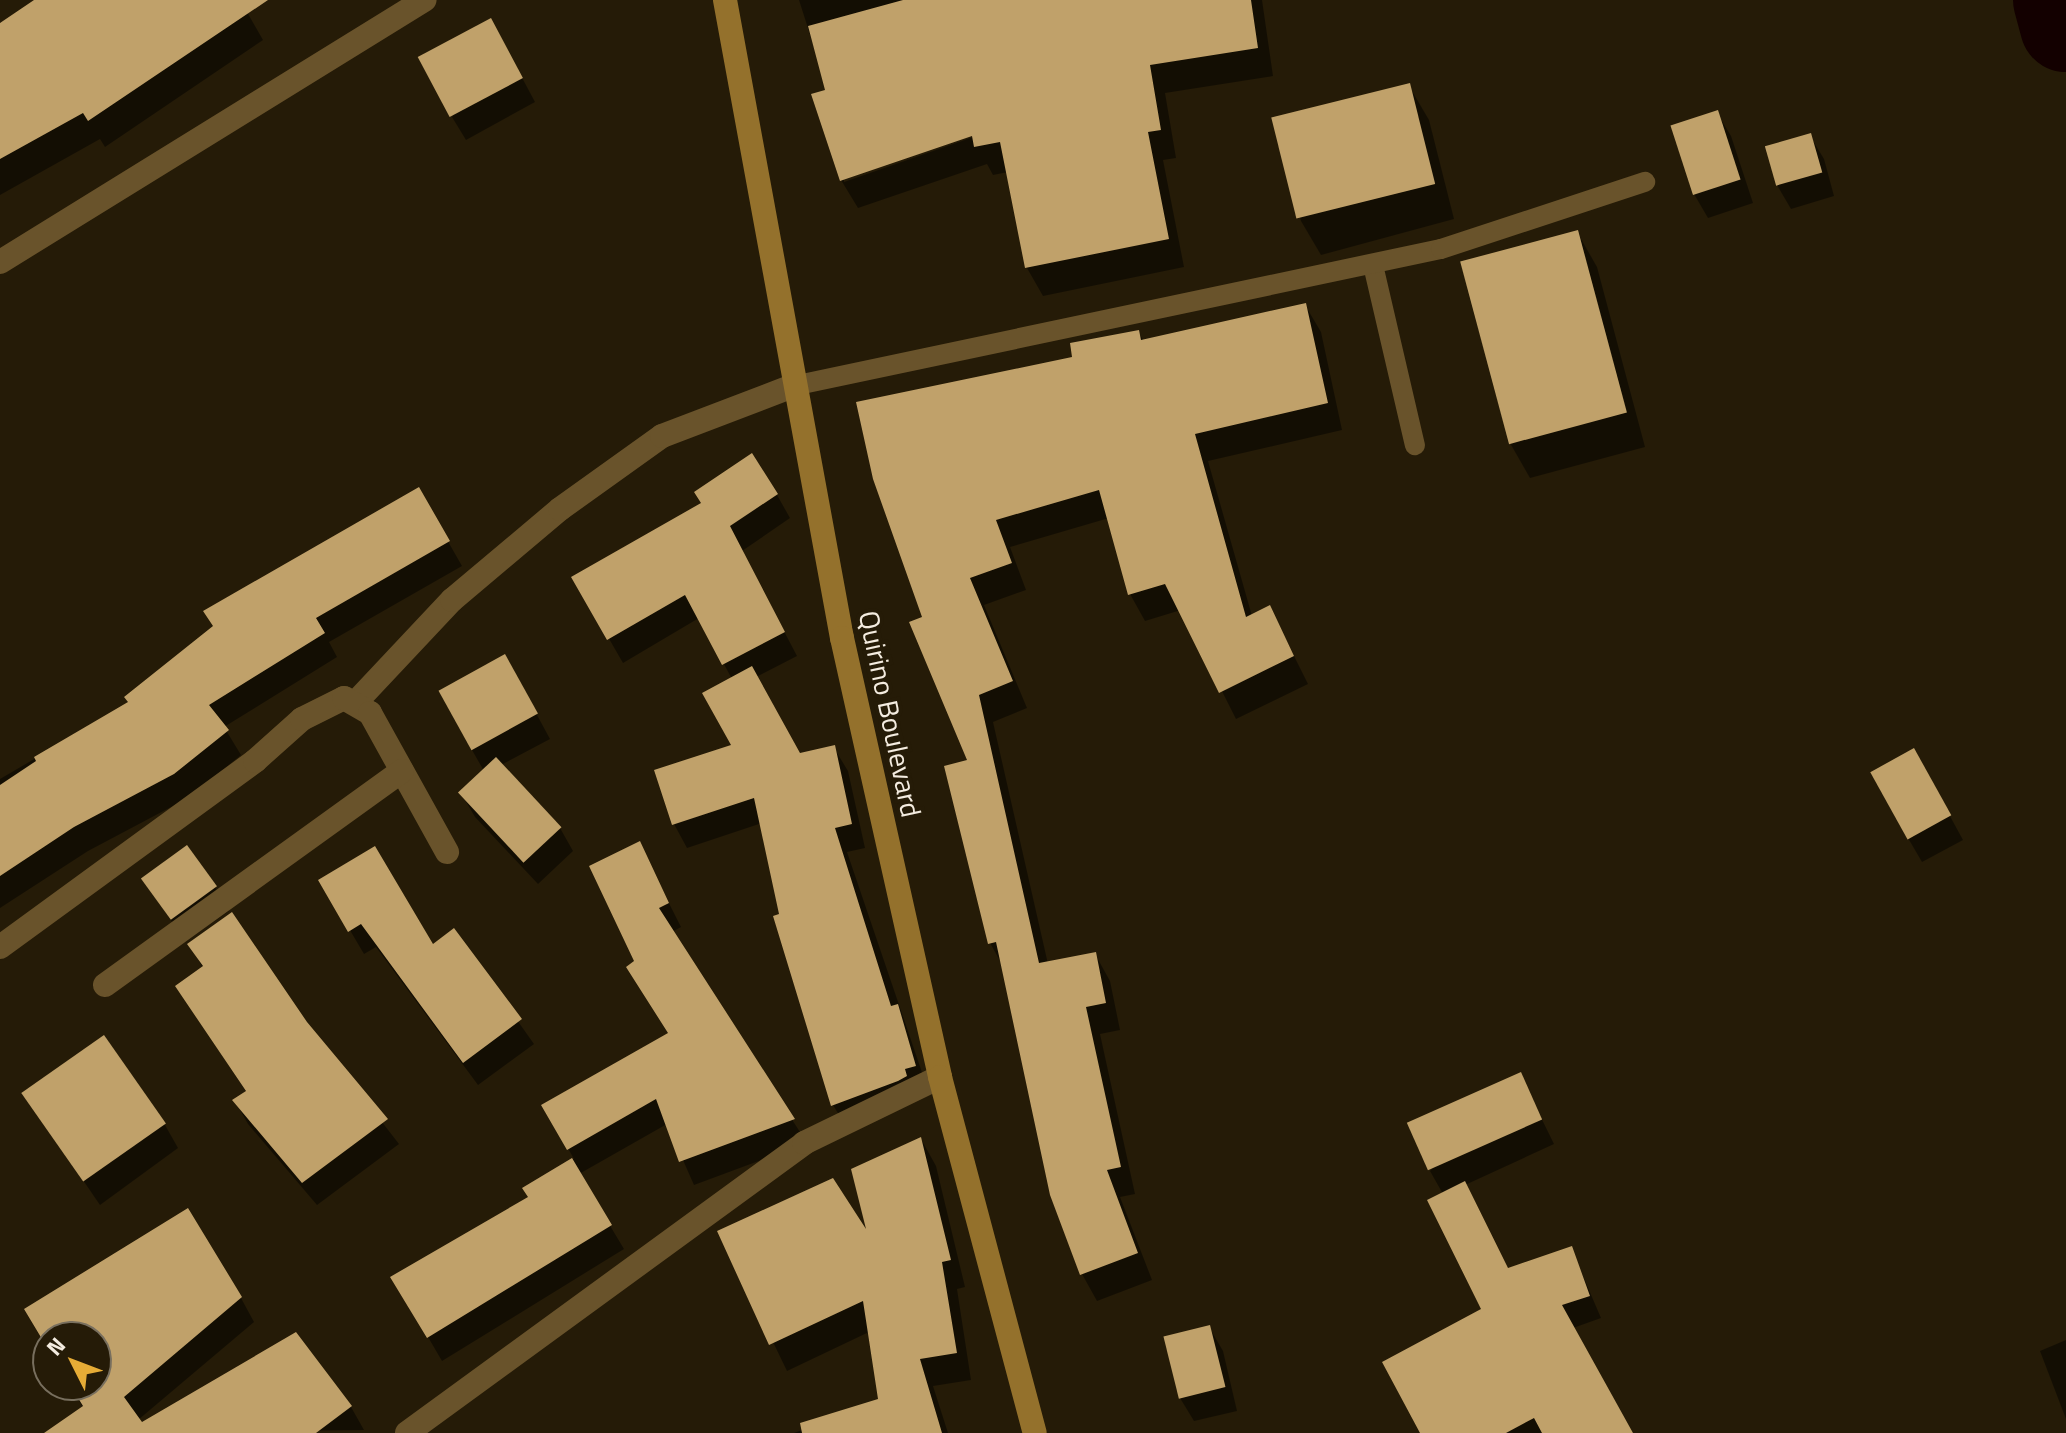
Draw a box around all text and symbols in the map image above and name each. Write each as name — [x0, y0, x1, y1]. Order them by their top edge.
street label: Quirino Boulevard — [852, 608, 928, 820]
north arrow — [32, 1321, 112, 1401]
text: N — [38, 1329, 73, 1363]

